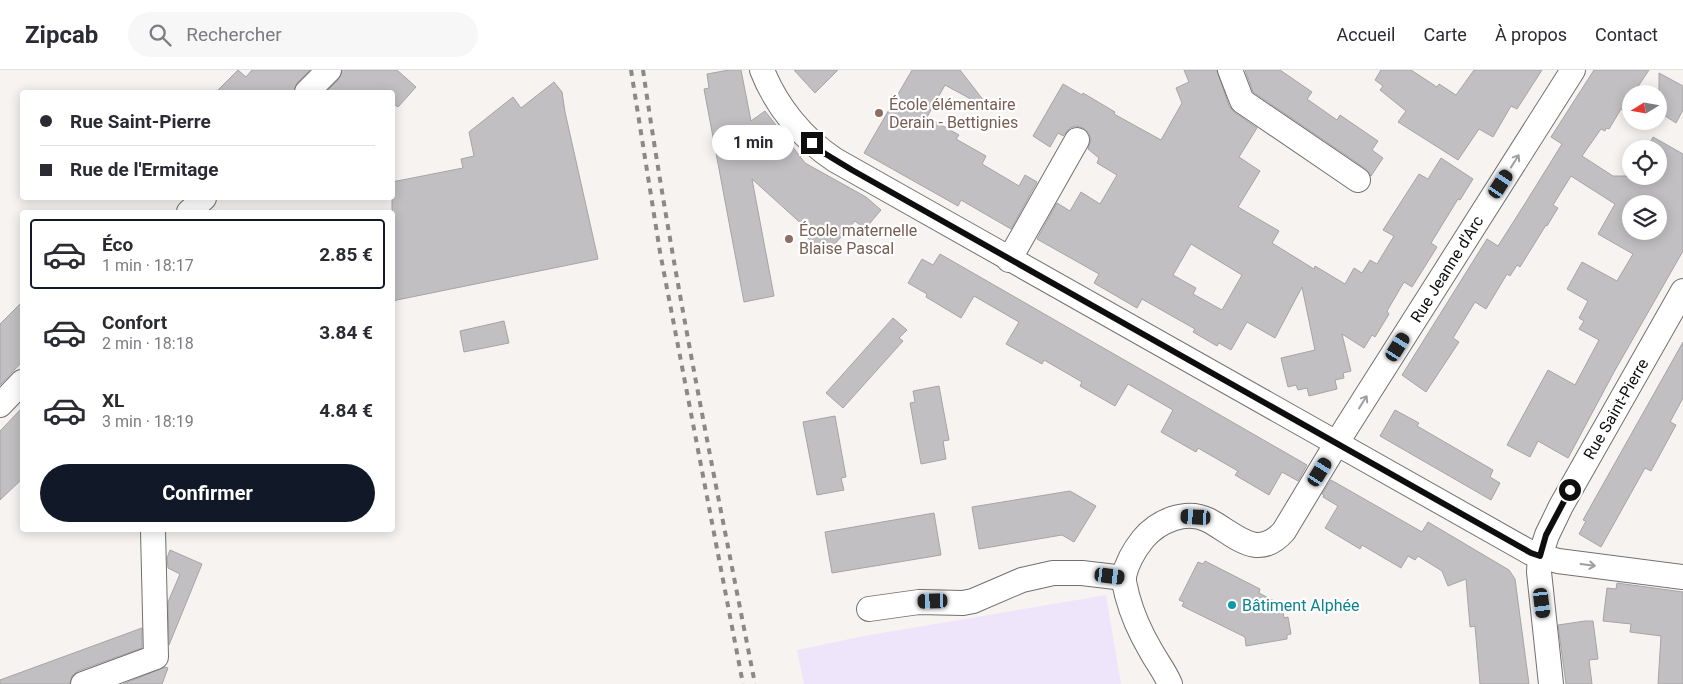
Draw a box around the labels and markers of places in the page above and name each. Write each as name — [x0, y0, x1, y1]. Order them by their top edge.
place label: École élémentaire Derain - Bettignies — [889, 95, 1018, 132]
marker: École élémentaire Derain - Bettignies — [873, 107, 885, 119]
place label: École maternelle Blaise Pascal — [799, 221, 917, 258]
marker: École maternelle Blaise Pascal — [783, 233, 795, 245]
place label: Bâtiment Alphée — [1242, 596, 1359, 615]
marker: Bâtiment Alphée — [1226, 599, 1238, 611]

